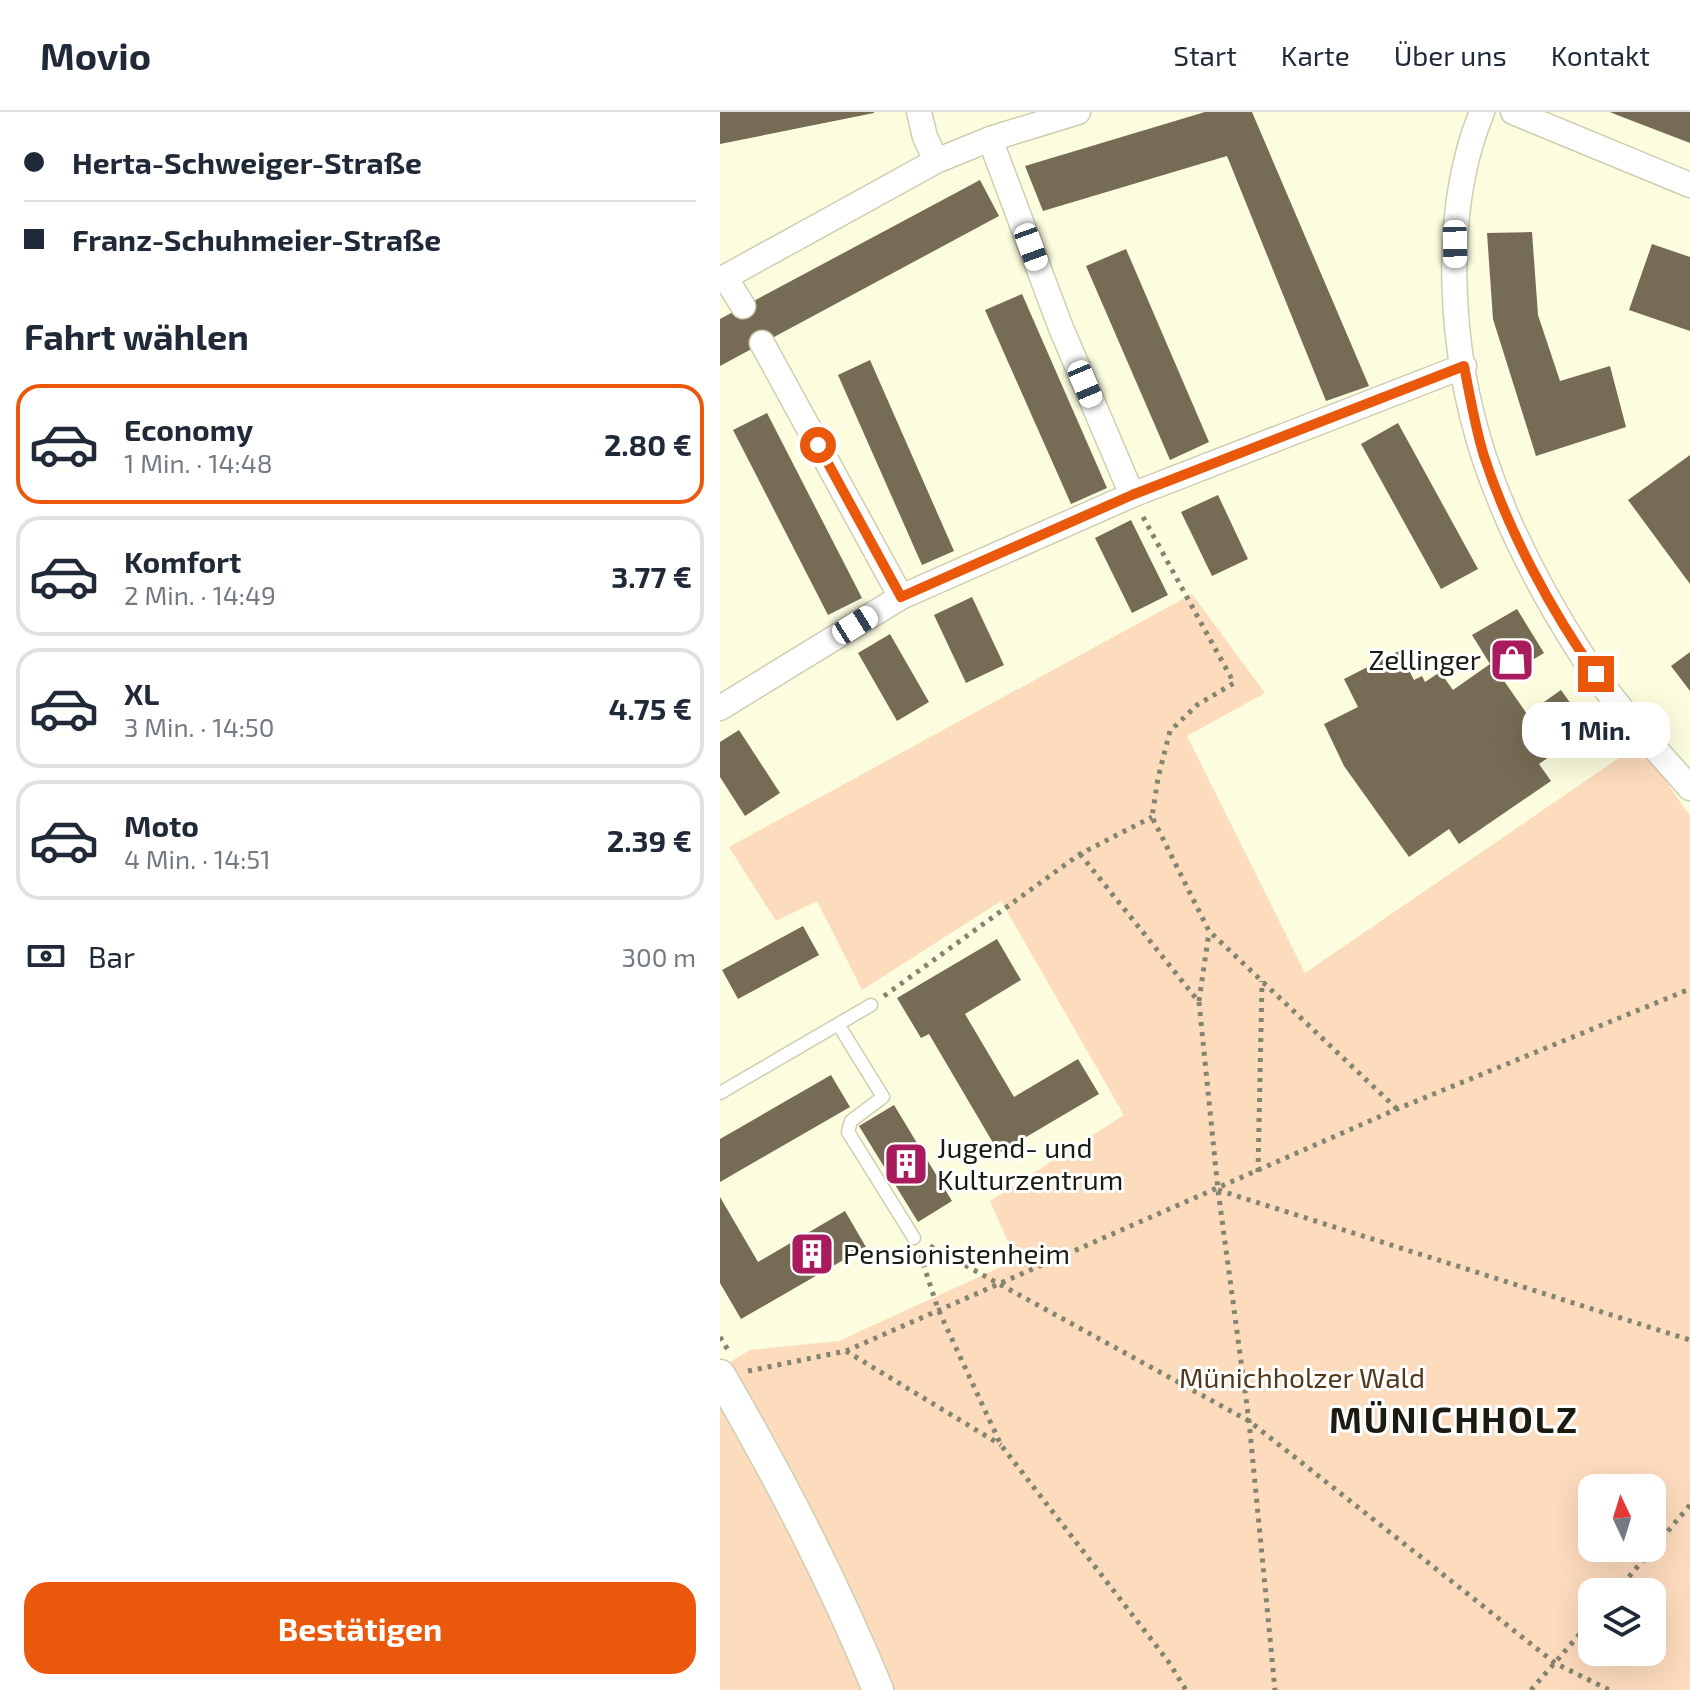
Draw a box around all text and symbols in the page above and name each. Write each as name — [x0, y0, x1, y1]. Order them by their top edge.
text: Movio — [40, 32, 151, 78]
text: Start — [1173, 38, 1237, 72]
text: Karte — [1281, 38, 1350, 72]
text: Über uns — [1394, 38, 1507, 72]
text: Kontakt — [1551, 38, 1650, 72]
text: Herta-Schweiger-Straße — [72, 144, 422, 180]
car — [1012, 220, 1050, 274]
car — [1443, 220, 1467, 268]
text: Franz-Schuhmeier-Straße — [72, 221, 441, 257]
text: Fahrt wählen — [24, 314, 249, 357]
car — [1065, 357, 1105, 411]
icon: car — [28, 408, 100, 480]
text: Economy — [124, 411, 253, 447]
text: 2.80 € — [604, 426, 692, 462]
route start — [800, 427, 836, 463]
text: 1 Min. · 14:48 — [124, 447, 272, 478]
icon: car — [28, 540, 100, 612]
text: Komfort — [124, 543, 241, 579]
text: 3.77 € — [611, 558, 692, 594]
text: 2 Min. · 14:49 — [124, 579, 276, 610]
car — [828, 602, 882, 648]
shop icon: Zellinger — [1488, 636, 1536, 684]
place label: Zellinger — [1368, 642, 1481, 676]
route end — [1578, 656, 1614, 692]
icon: car — [28, 672, 100, 744]
text: XL — [124, 675, 159, 711]
text: 4.75 € — [608, 690, 692, 726]
callout: 1 Min. — [1522, 702, 1670, 758]
text: 3 Min. · 14:50 — [124, 711, 274, 742]
text: 1 Min. — [1561, 714, 1631, 745]
icon: car — [28, 804, 100, 876]
text: Moto — [124, 807, 199, 843]
text: 2.39 € — [607, 822, 692, 858]
text: 4 Min. · 14:51 — [124, 843, 271, 874]
icon: cash — [24, 934, 68, 978]
text: Bar — [88, 938, 135, 974]
text: 300 m — [622, 941, 696, 972]
place label: Jugend- und Kulturzentrum — [937, 1130, 1123, 1196]
building icon: Jugend- und Kulturzentrum — [882, 1140, 930, 1188]
building icon: Pensionistenheim — [788, 1230, 836, 1278]
place label: Pensionistenheim — [843, 1236, 1070, 1270]
park label: Münichholzer Wald — [1179, 1360, 1425, 1394]
district label: MÜNICHHOLZ — [1329, 1397, 1579, 1440]
north arrow — [1578, 1474, 1666, 1562]
map controls — [1578, 1474, 1666, 1666]
button: layers — [1578, 1578, 1666, 1666]
button: Bestätigen — [24, 1582, 696, 1674]

